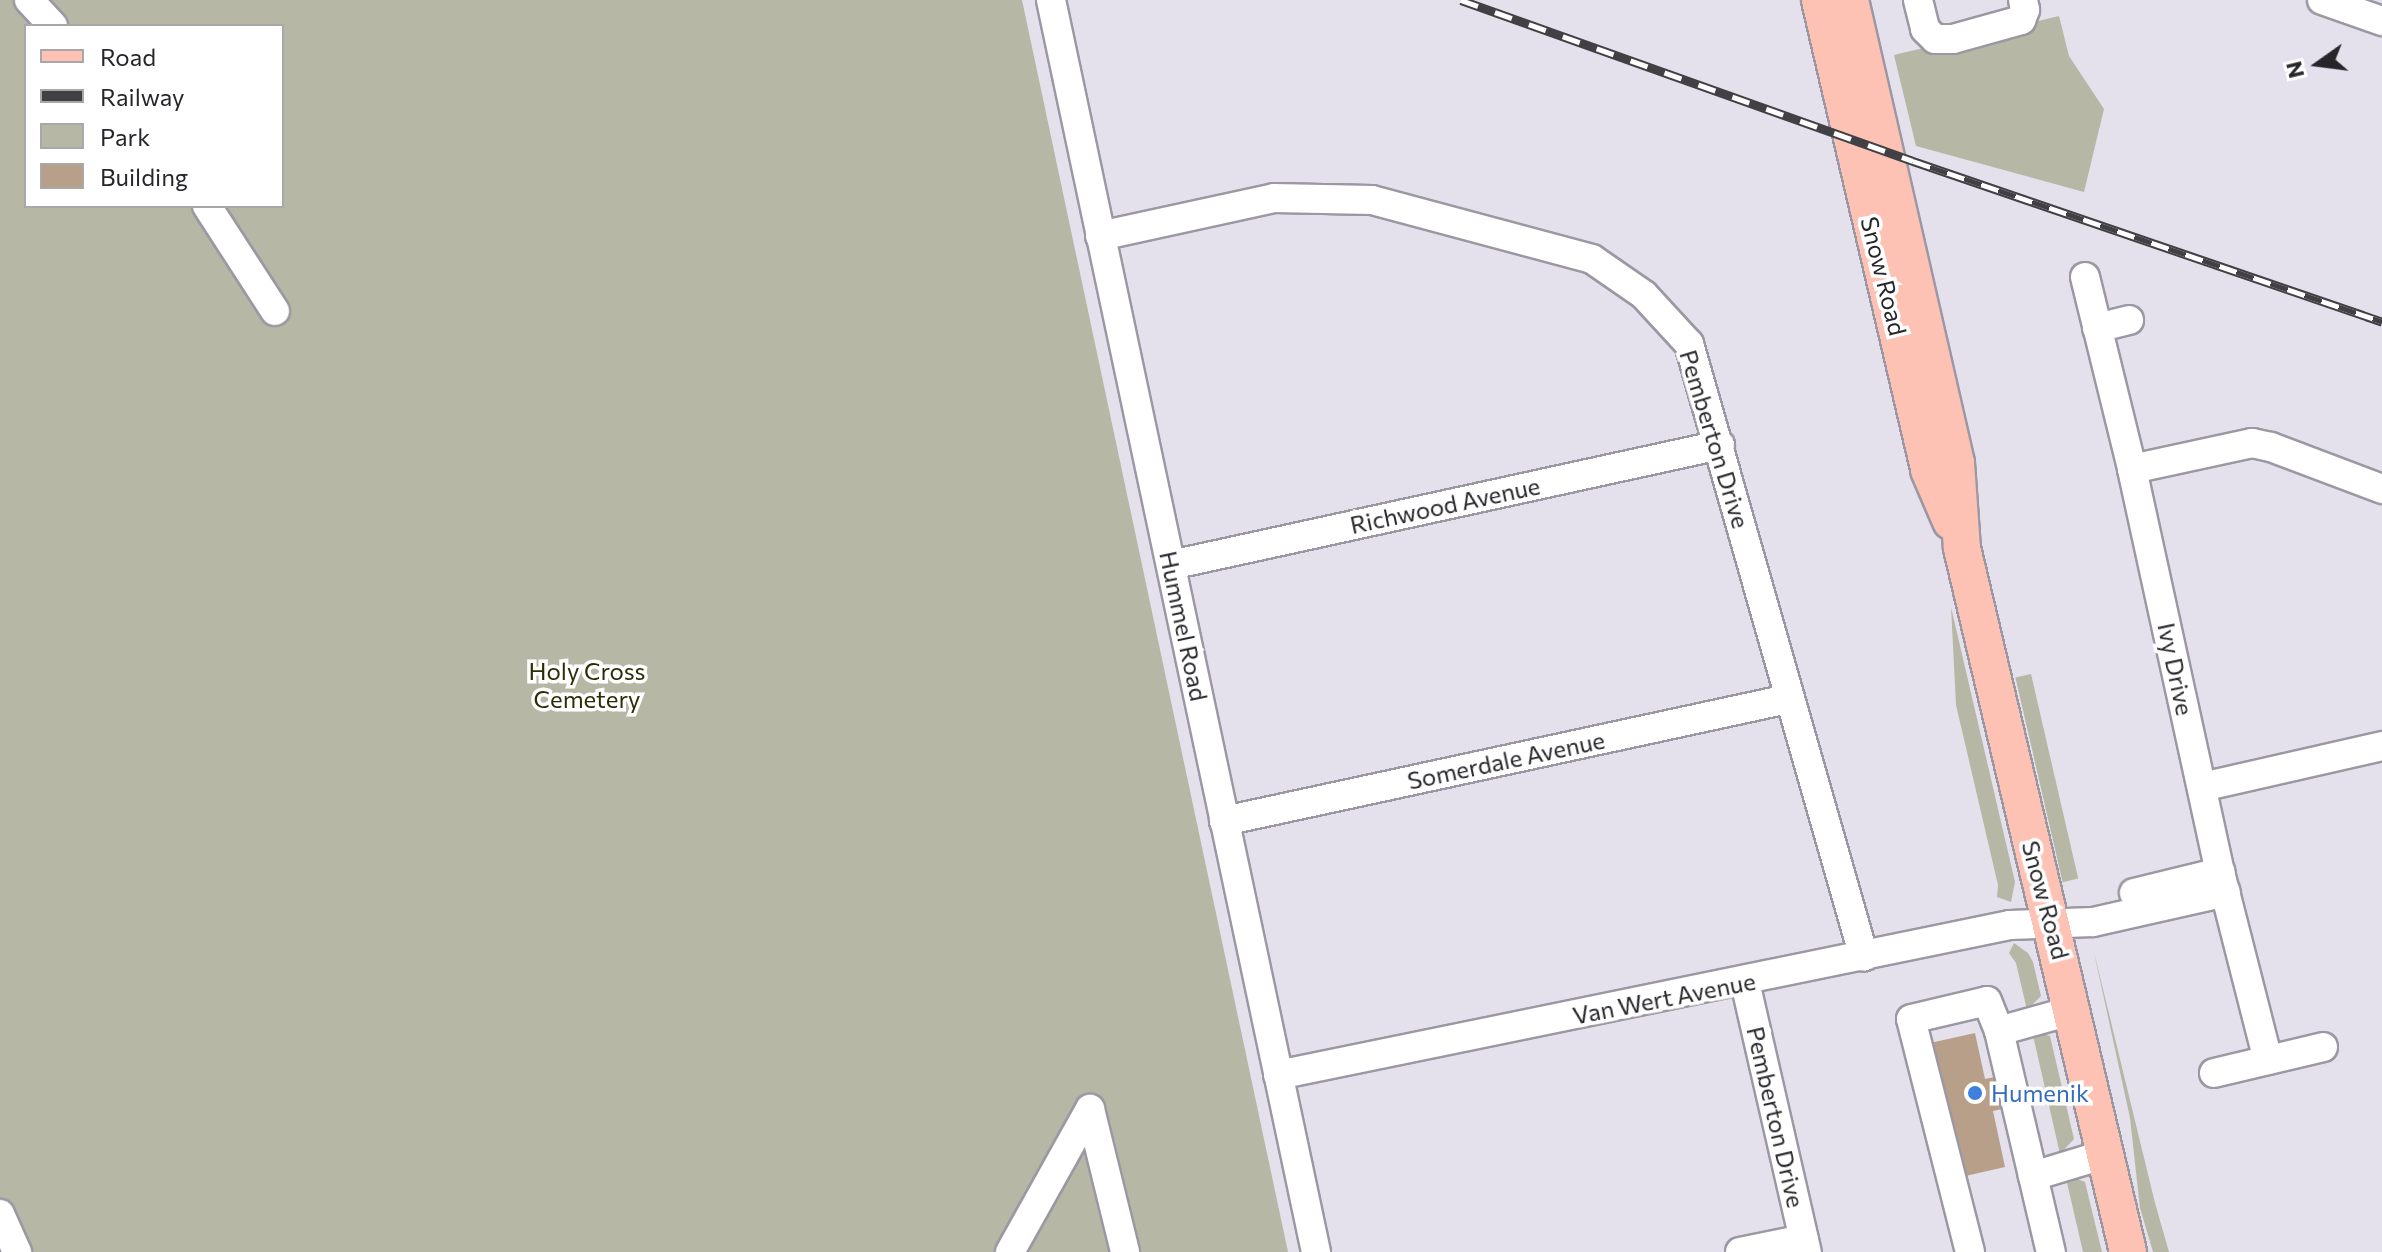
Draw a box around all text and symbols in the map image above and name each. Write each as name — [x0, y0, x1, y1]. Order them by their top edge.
legend — [24, 24, 284, 208]
north arrow — [2278, 24, 2358, 104]
text: Road — [100, 42, 156, 71]
text: N — [2279, 59, 2309, 81]
text: Railway — [100, 82, 185, 111]
text: Park — [100, 122, 150, 151]
text: Building — [100, 162, 188, 191]
street label: Snow Road — [1855, 214, 1913, 338]
street label: Pemberton Drive — [1674, 346, 1756, 532]
street label: Richwood Avenue — [1347, 471, 1543, 539]
street label: Hummel Road — [1154, 548, 1214, 704]
street label: Ivy Drive — [2152, 620, 2200, 718]
park label: Holy Cross Cemetery — [529, 657, 645, 713]
street label: Somerdale Avenue — [1405, 725, 1607, 795]
street label: Snow Road — [2016, 838, 2076, 962]
street label: Van Wert Avenue — [1570, 966, 1758, 1030]
street label: Pemberton Drive — [1741, 1024, 1811, 1210]
place label: Humenik — [1991, 1079, 2089, 1107]
marker: Humenik — [1966, 1084, 1984, 1102]

